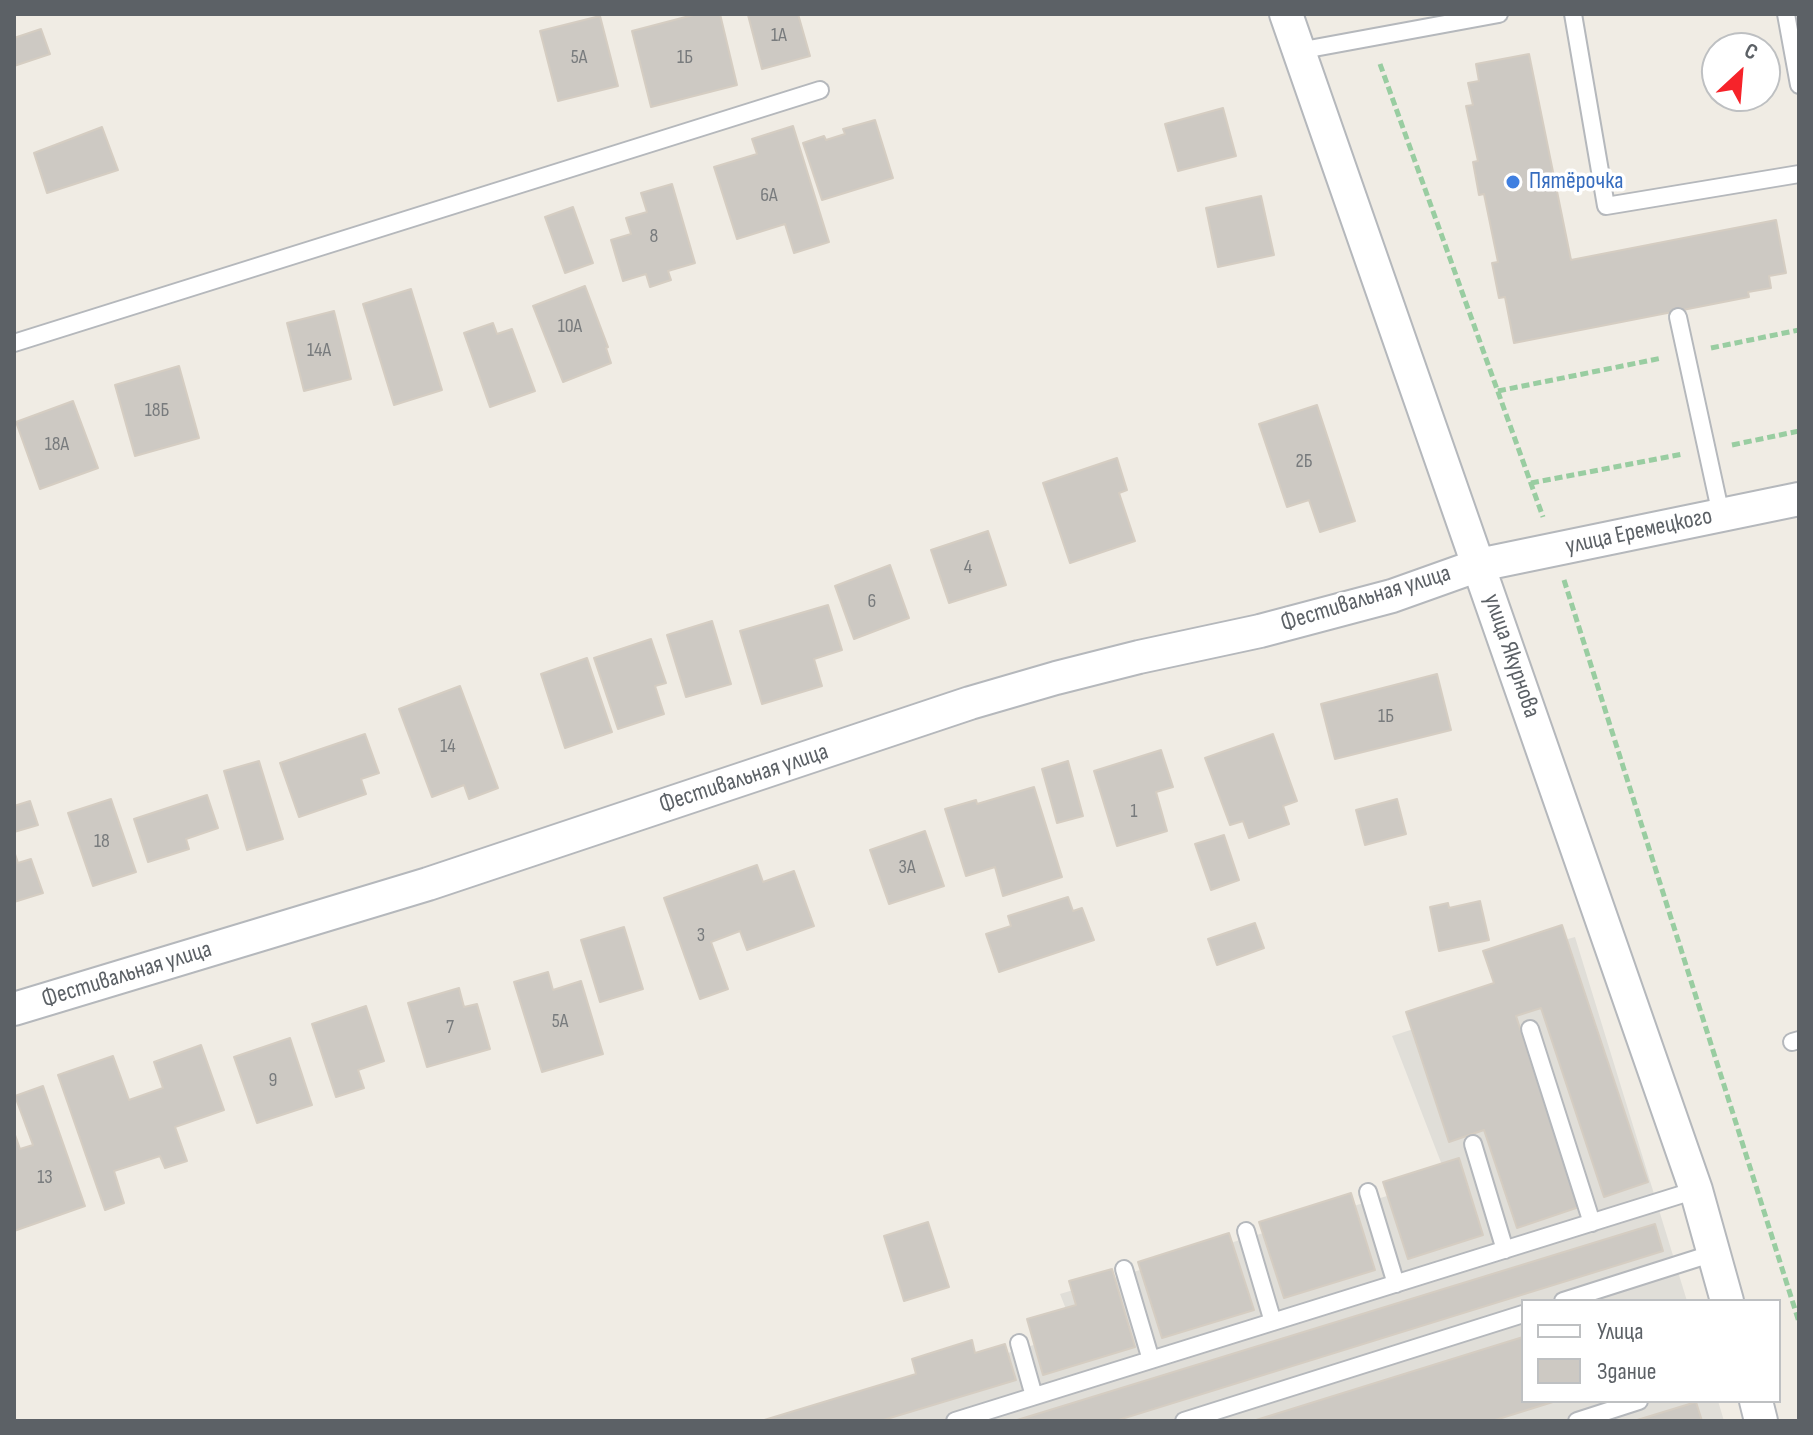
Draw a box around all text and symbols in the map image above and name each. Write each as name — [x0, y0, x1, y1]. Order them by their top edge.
house number: 1А — [771, 24, 787, 48]
north arrow — [1701, 32, 1781, 112]
text: С — [1740, 37, 1762, 66]
house number: 5А — [571, 46, 587, 70]
house number: 1Б — [677, 46, 693, 70]
place label: Пятёрочка — [1529, 168, 1623, 196]
marker: Пятёрочка — [1504, 173, 1522, 191]
house number: 6А — [760, 184, 778, 208]
house number: 8 — [650, 225, 658, 249]
house number: 10А — [558, 315, 582, 339]
house number: 14А — [307, 339, 331, 363]
house number: 18Б — [145, 399, 169, 423]
house number: 18А — [45, 433, 69, 457]
house number: 2Б — [1295, 450, 1313, 474]
street label: улица Еремецкого — [1563, 502, 1715, 562]
house number: 4 — [964, 556, 972, 580]
street label: Фестивальная улица — [1278, 560, 1454, 638]
house number: 6 — [868, 590, 876, 614]
street label: улица Якурнова — [1476, 590, 1546, 722]
house number: 1Б — [1378, 705, 1394, 729]
house number: 14 — [440, 735, 456, 759]
street label: Фестивальная улица — [656, 738, 832, 820]
house number: 1 — [1131, 800, 1137, 824]
house number: 18 — [94, 830, 110, 854]
house number: 3А — [899, 856, 915, 880]
house number: 3 — [697, 924, 705, 948]
street label: Фестивальная улица — [39, 936, 215, 1014]
house number: 5А — [552, 1010, 568, 1034]
house number: 7 — [446, 1016, 454, 1040]
house number: 9 — [269, 1069, 277, 1093]
house number: 13 — [37, 1166, 53, 1190]
legend — [1521, 1299, 1781, 1403]
text: Улица — [1597, 1317, 1643, 1346]
text: Здание — [1597, 1357, 1656, 1386]

